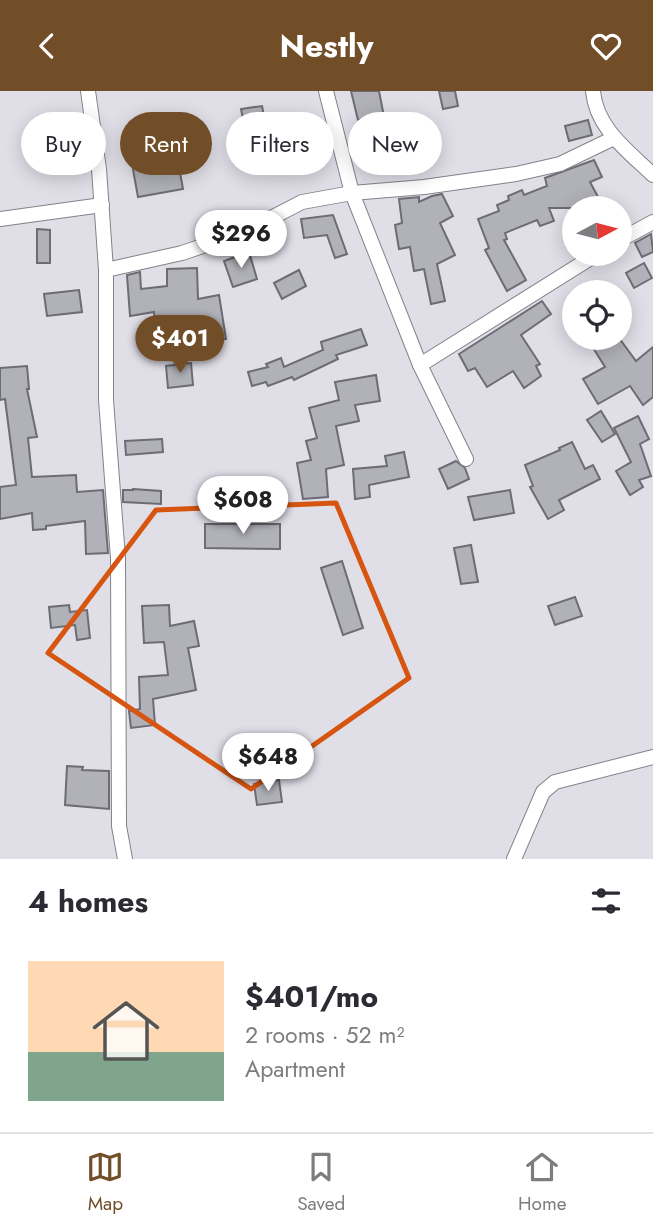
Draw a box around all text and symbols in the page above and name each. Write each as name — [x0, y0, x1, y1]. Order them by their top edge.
text: Nestly — [280, 23, 373, 69]
icon: back — [28, 27, 66, 65]
icon: heart — [587, 27, 625, 65]
chip: Buy — [21, 112, 106, 175]
chip: Rent — [120, 112, 212, 175]
chip: Filters — [226, 112, 334, 175]
chip: New — [348, 112, 442, 175]
north arrow — [562, 196, 632, 266]
map controls — [562, 196, 632, 350]
pin: $296 — [200, 211, 282, 270]
text: $296 — [211, 216, 271, 250]
button: locate — [562, 280, 632, 350]
pin: $401 — [139, 315, 221, 375]
text: $401 — [151, 321, 209, 355]
pin: $608 — [202, 477, 284, 536]
text: $608 — [213, 482, 273, 516]
pin: $648 — [227, 733, 309, 793]
text: $648 — [238, 739, 298, 773]
text: 4 homes — [28, 880, 148, 923]
icon: filters — [587, 882, 625, 920]
text: $401/mo — [245, 975, 378, 1018]
icon: home — [84, 989, 168, 1073]
text: 2 rooms · 52 m² — [245, 1018, 404, 1052]
text: Apartment — [245, 1052, 345, 1086]
tab: Map — [86, 1148, 124, 1217]
tab: Saved — [297, 1148, 345, 1217]
tab: Home — [518, 1148, 567, 1217]

